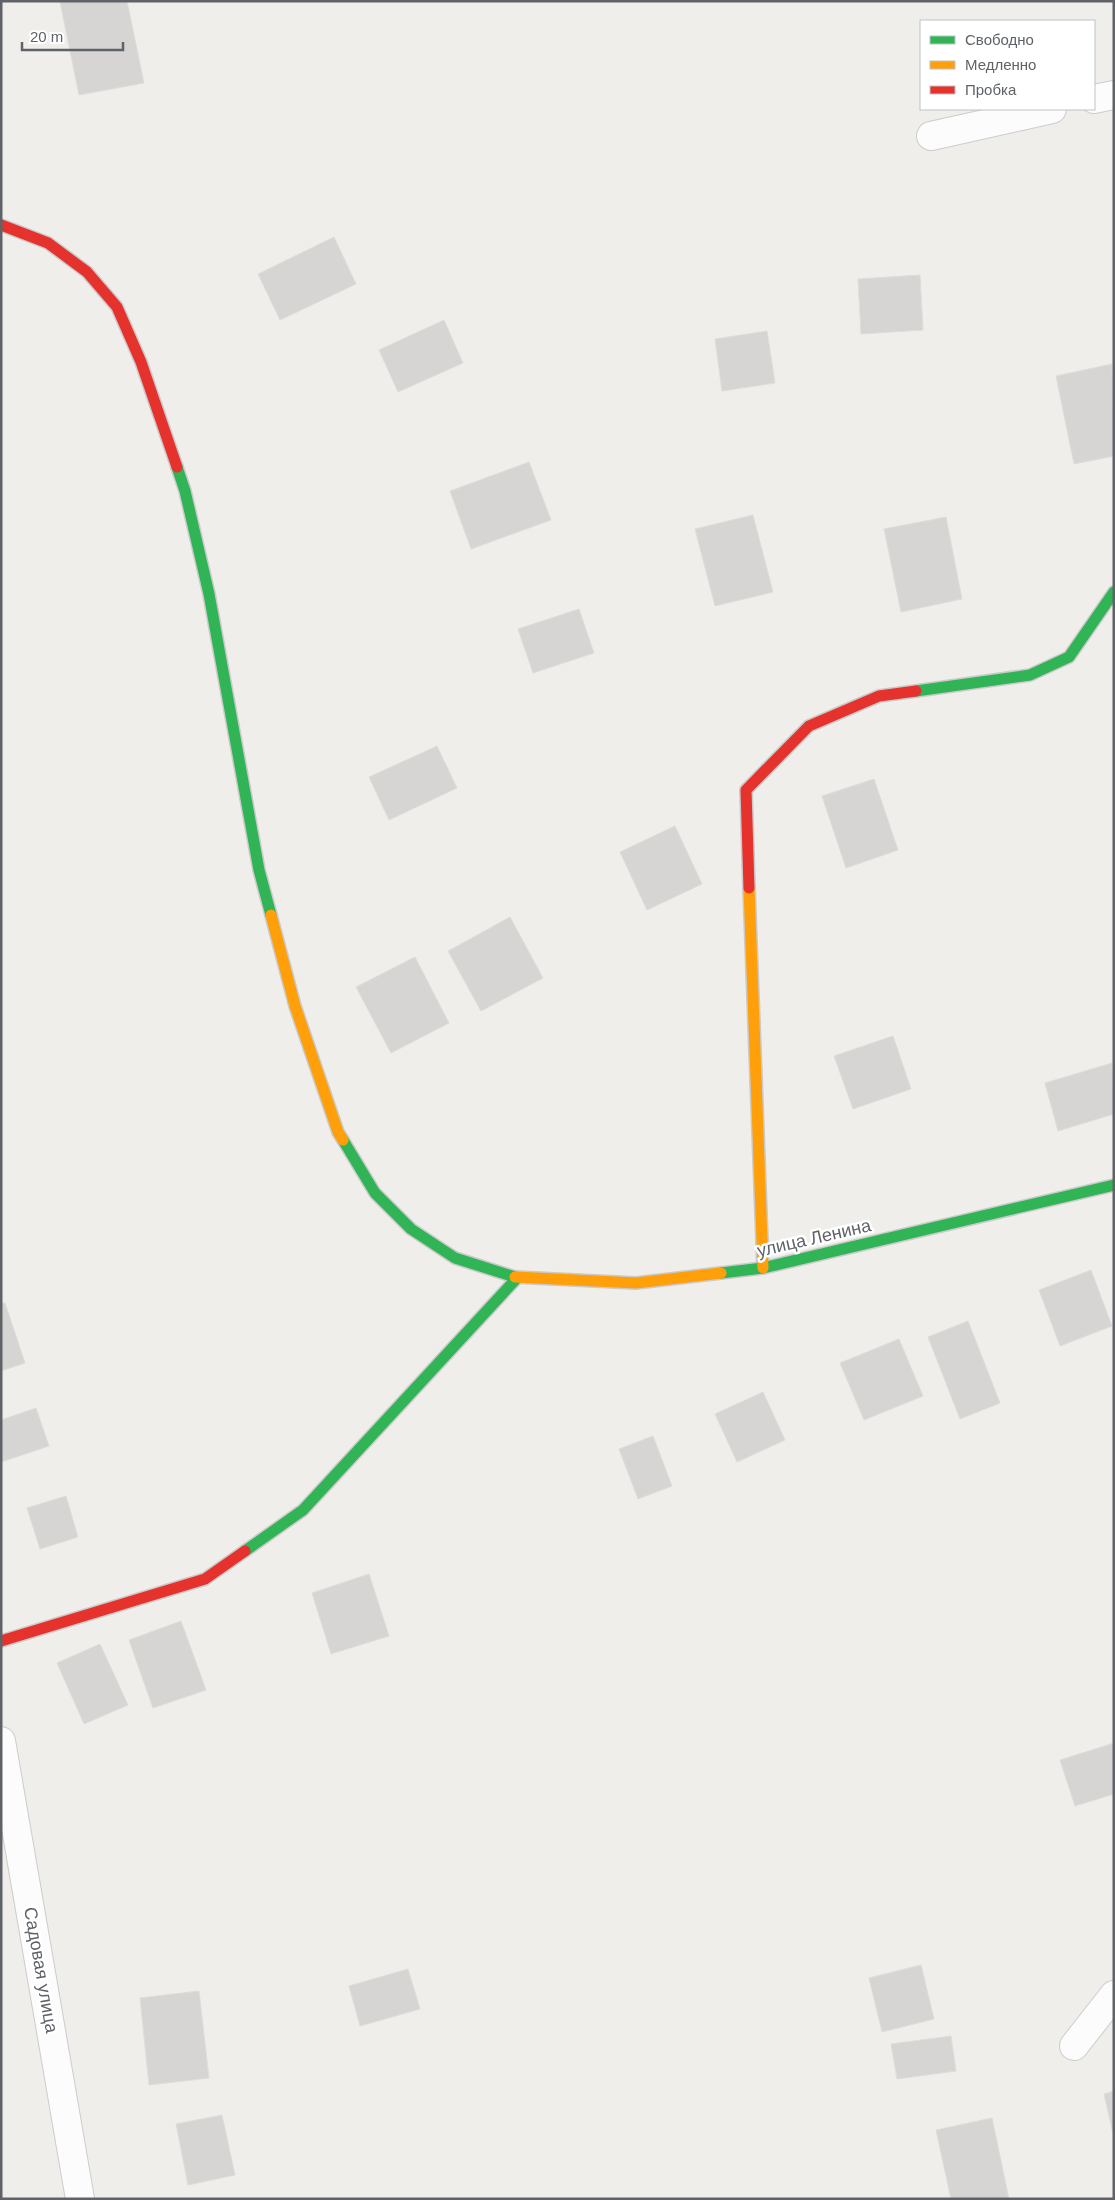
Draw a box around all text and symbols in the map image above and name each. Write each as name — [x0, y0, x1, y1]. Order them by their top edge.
scale bar — [22, 20, 124, 52]
legend — [920, 20, 1095, 110]
text: 20 m — [30, 28, 63, 45]
text: Свободно — [965, 31, 1034, 48]
text: Медленно — [965, 56, 1036, 73]
text: Пробка — [965, 81, 1017, 98]
street label: улица Ленина — [755, 1215, 874, 1261]
street label: Садовая улица — [20, 1906, 62, 2035]

